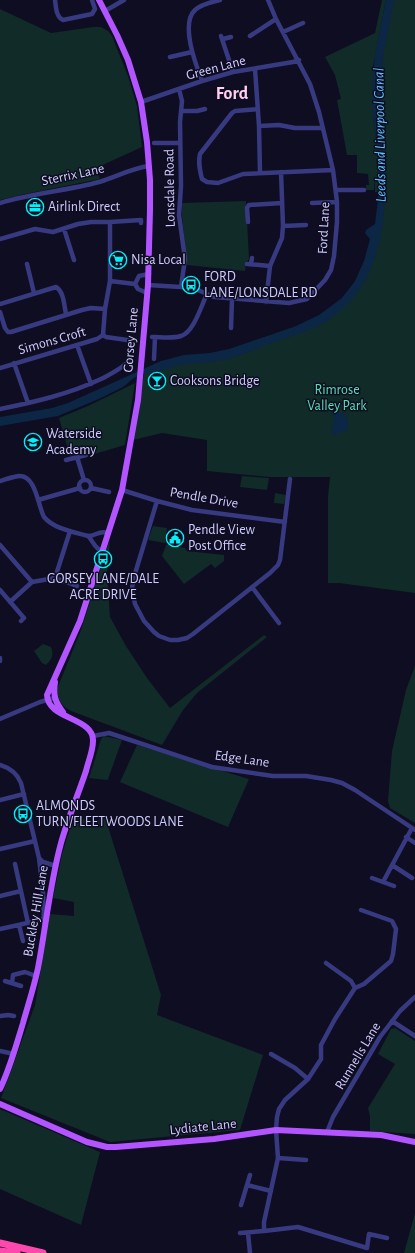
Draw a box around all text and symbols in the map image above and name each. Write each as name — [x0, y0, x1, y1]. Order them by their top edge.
street label: Green Lane — [185, 53, 247, 83]
water label: Leeds and Liverpool Canal — [371, 67, 389, 202]
district label: Ford — [216, 85, 249, 103]
street label: Lonsdale Road — [162, 149, 178, 227]
street label: Sterrix Lane — [40, 161, 106, 189]
office icon: Airlink Direct — [25, 197, 45, 217]
place label: Airlink Direct — [48, 200, 121, 214]
street label: Ford Lane — [316, 202, 332, 254]
supermarket icon: Nisa Local — [108, 250, 128, 270]
place label: Nisa Local — [131, 253, 186, 267]
place label: FORD LANE/LONSDALE RD — [204, 270, 317, 300]
bus stop icon: FORD LANE/LONSDALE RD — [181, 275, 201, 295]
street label: Gorsey Lane — [121, 307, 141, 373]
street label: Simons Croft — [17, 325, 88, 357]
bar icon: Cooksons Bridge — [147, 371, 167, 391]
place label: Cooksons Bridge — [170, 374, 260, 388]
park label: Rimrose Valley Park — [307, 383, 367, 413]
place label: Waterside Academy — [46, 427, 102, 457]
school or university icon: Waterside Academy — [23, 432, 43, 452]
street label: Pendle Drive — [169, 485, 239, 511]
place label: Pendle View Post Office — [188, 523, 256, 553]
public building icon: Pendle View Post Office — [165, 528, 185, 548]
bus stop icon: GORSEY LANE/DALE ACRE DRIVE — [93, 549, 113, 569]
place label: GORSEY LANE/DALE ACRE DRIVE — [47, 572, 159, 602]
street label: Edge Lane — [214, 748, 270, 770]
place label: ALMONDS TURN/FLEETWOODS LANE — [36, 799, 184, 829]
bus stop icon: ALMONDS TURN/FLEETWOODS LANE — [13, 804, 33, 824]
street label: Buckley Hill Lane — [21, 864, 51, 958]
street label: Runnells Lane — [333, 1020, 383, 1092]
street label: Lydiate Lane — [169, 1117, 237, 1137]

